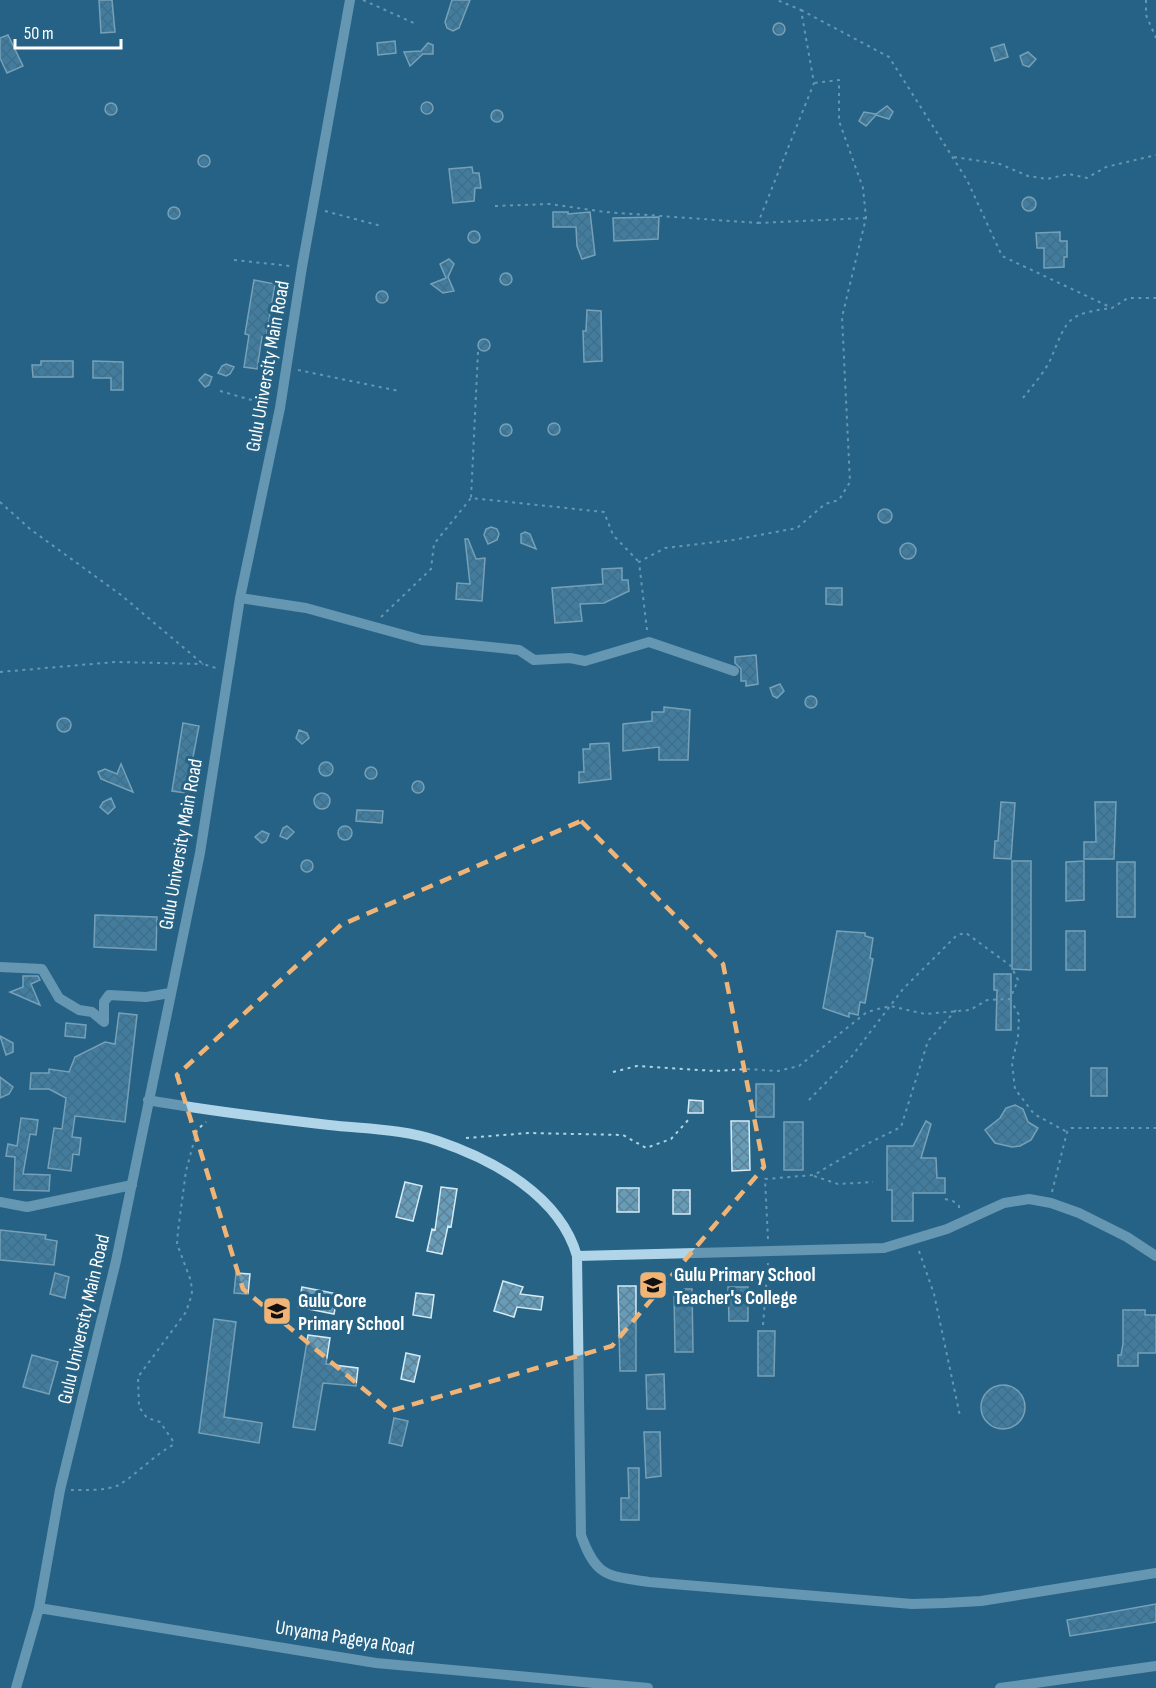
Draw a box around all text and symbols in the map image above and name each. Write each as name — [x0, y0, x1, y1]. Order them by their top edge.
scale bar — [15, 12, 122, 50]
text: 50 m — [24, 23, 54, 44]
street label: Gulu University Main Road — [241, 279, 295, 454]
street label: Gulu University Main Road — [154, 757, 208, 932]
street label: Gulu University Main Road — [53, 1232, 115, 1406]
place label: Gulu Primary School Teacher's College — [674, 1263, 816, 1310]
school or university icon: Gulu Primary School Teacher's College — [637, 1269, 669, 1301]
place label: Gulu Core Primary School — [298, 1289, 404, 1336]
school or university icon: Gulu Core Primary School — [261, 1295, 293, 1327]
street label: Unyama Pageya Road — [274, 1615, 416, 1661]

